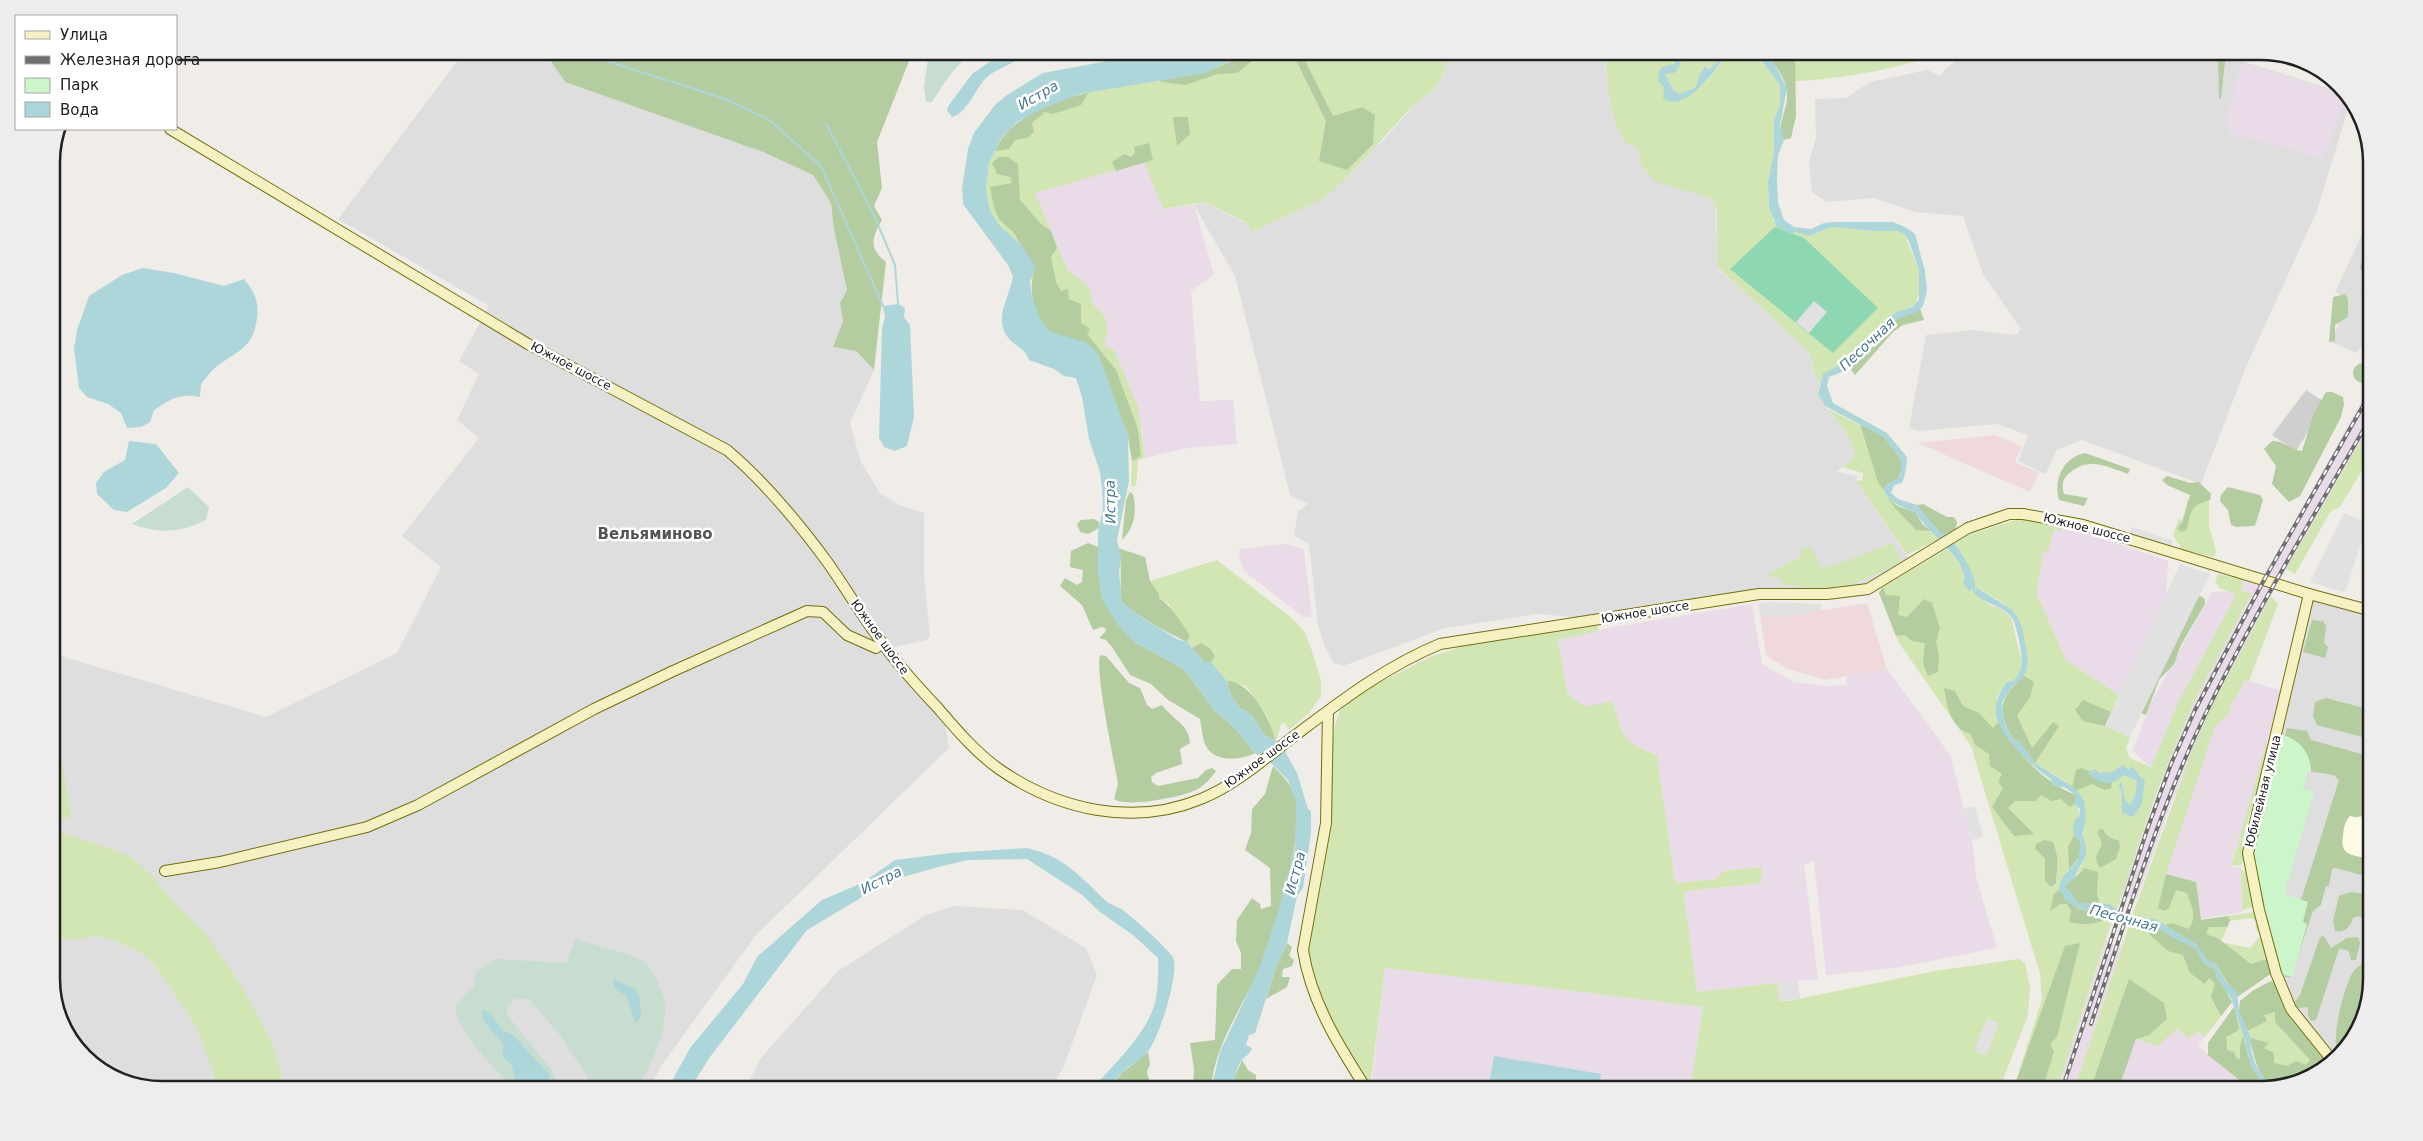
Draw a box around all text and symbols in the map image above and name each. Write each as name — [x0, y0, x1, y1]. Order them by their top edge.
legend — [15, 15, 178, 130]
text: Улица — [60, 26, 108, 44]
text: Железная дорога — [60, 51, 200, 69]
text: Парк — [60, 76, 99, 94]
water label: Истра — [1015, 77, 1061, 113]
text: Вода — [60, 101, 99, 119]
water label: Песочная — [1836, 314, 1898, 374]
street label: Южное шоссе — [528, 339, 614, 393]
water label: Истра — [1102, 480, 1118, 524]
street label: Южное шоссе — [2042, 510, 2132, 546]
district label: Вельяминово — [598, 525, 712, 543]
street label: Южное шоссе — [848, 597, 912, 677]
street label: Южное шоссе — [1600, 598, 1690, 626]
street label: Южное шоссе — [1222, 727, 1302, 791]
street label: Юбилейная улица — [2242, 733, 2284, 849]
water label: Истра — [1282, 850, 1308, 896]
water label: Истра — [858, 863, 904, 897]
water label: Песочная — [2088, 901, 2160, 935]

